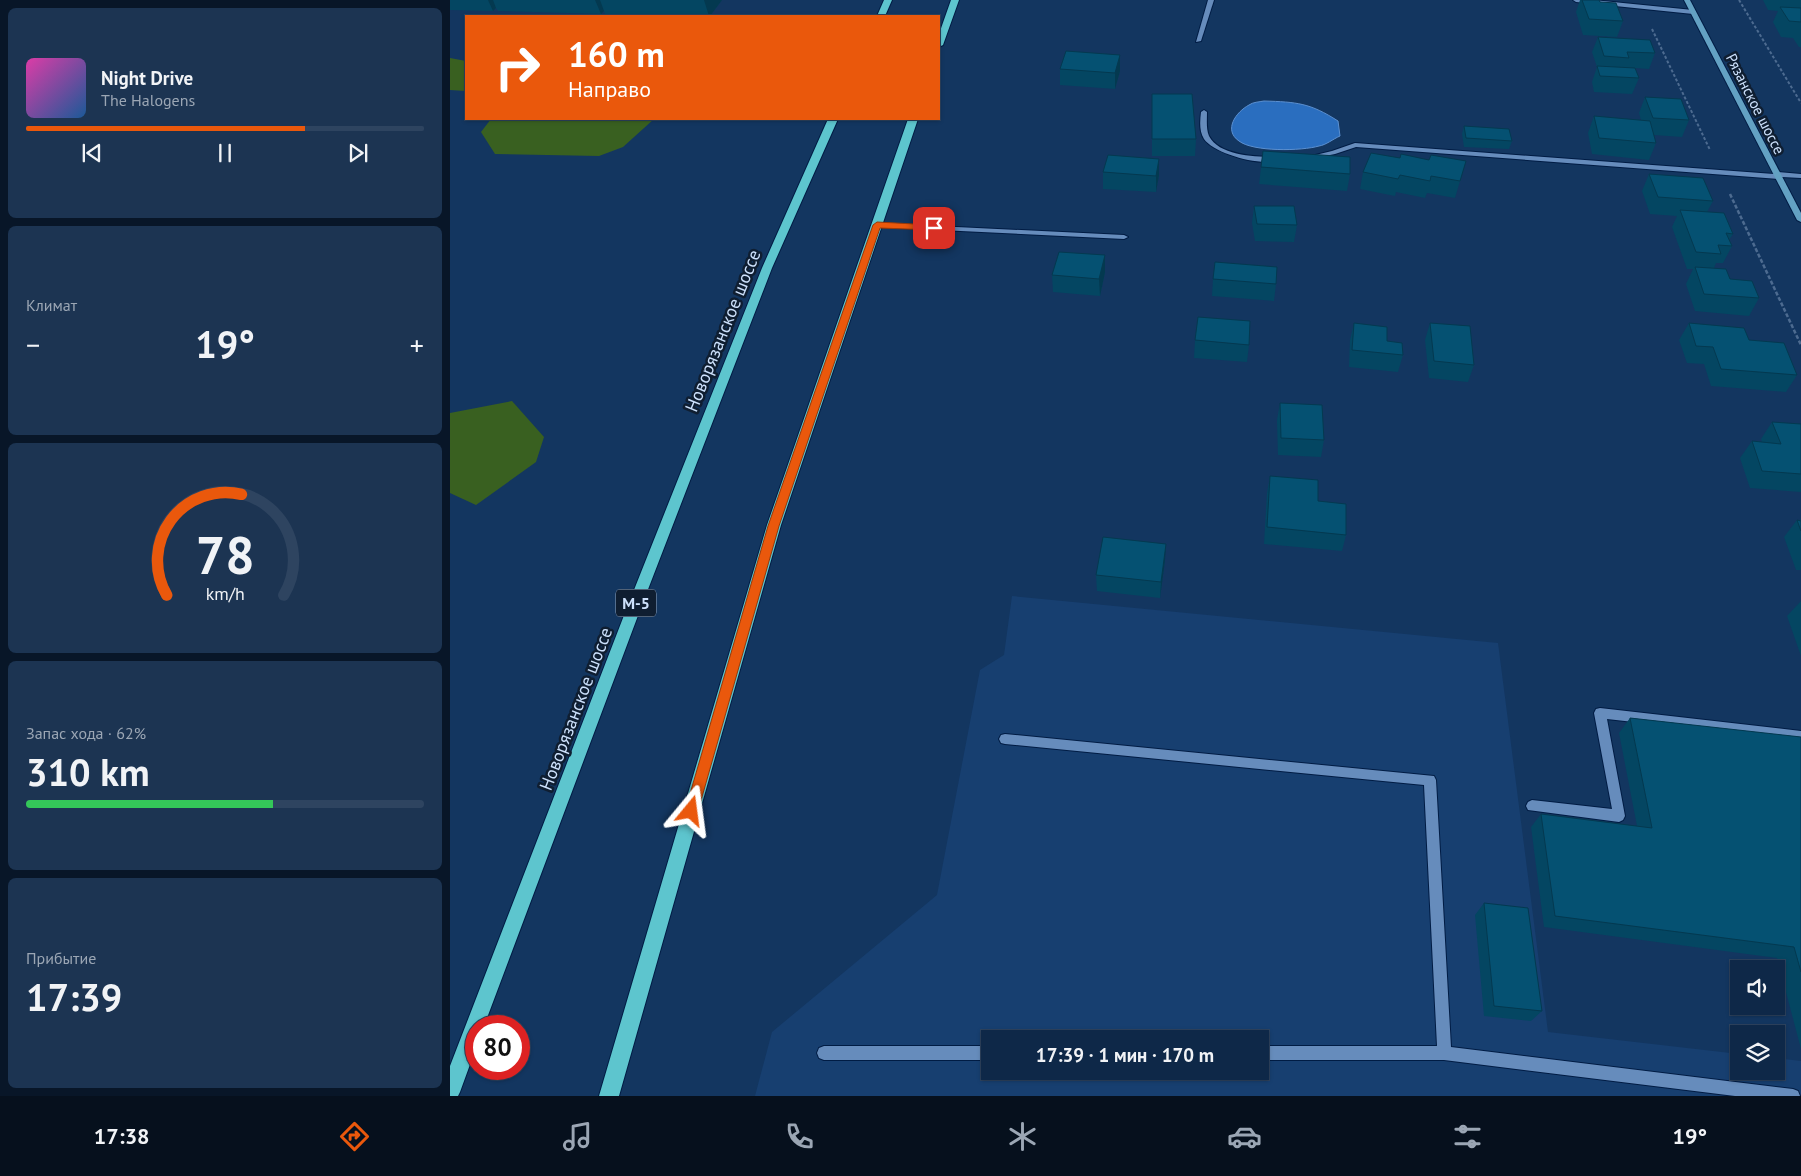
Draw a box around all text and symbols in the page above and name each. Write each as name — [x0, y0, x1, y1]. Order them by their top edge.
text: 160 m — [568, 31, 665, 77]
icon: right — [485, 35, 550, 100]
street label: Рязанское шоссе — [1722, 50, 1789, 157]
text: Night Drive — [101, 66, 193, 90]
text: Направо — [568, 75, 651, 103]
text: The Halogens — [101, 90, 195, 110]
icon: previous — [78, 139, 106, 167]
icon: pause — [211, 139, 239, 167]
icon: next — [344, 139, 372, 167]
pin — [913, 207, 955, 249]
icon: arrive — [920, 214, 948, 242]
street label: Новорязанское шоссе — [680, 246, 766, 415]
text: Климат — [26, 295, 77, 315]
text: 19° — [195, 319, 255, 368]
text: − — [26, 326, 40, 363]
text: + — [410, 326, 424, 363]
text: 78 — [196, 521, 254, 588]
text: km/h — [205, 582, 245, 605]
road number: М-5 — [616, 590, 656, 616]
street label: Новорязанское шоссе — [534, 624, 617, 794]
text: Запас хода · 62% — [26, 723, 146, 743]
text: 310 km — [26, 747, 150, 796]
position arrow — [664, 784, 716, 836]
text: Прибытие — [26, 948, 96, 968]
map controls — [1730, 960, 1785, 1080]
button: sound — [1730, 960, 1785, 1015]
text: 17:39 — [26, 972, 122, 1021]
speed limit sign: 80 — [465, 1015, 530, 1080]
button: layers — [1730, 1025, 1785, 1080]
text: 17:39 · 1 мин · 170 m — [1036, 1043, 1214, 1067]
icon: directions — [337, 1119, 372, 1154]
icon: music — [560, 1119, 595, 1154]
icon: phone — [782, 1119, 817, 1154]
icon: climate — [1005, 1119, 1040, 1154]
icon: car — [1227, 1119, 1262, 1154]
icon: filters — [1450, 1119, 1485, 1154]
text: 17:38 — [94, 1122, 150, 1150]
text: 19° — [1673, 1122, 1707, 1150]

